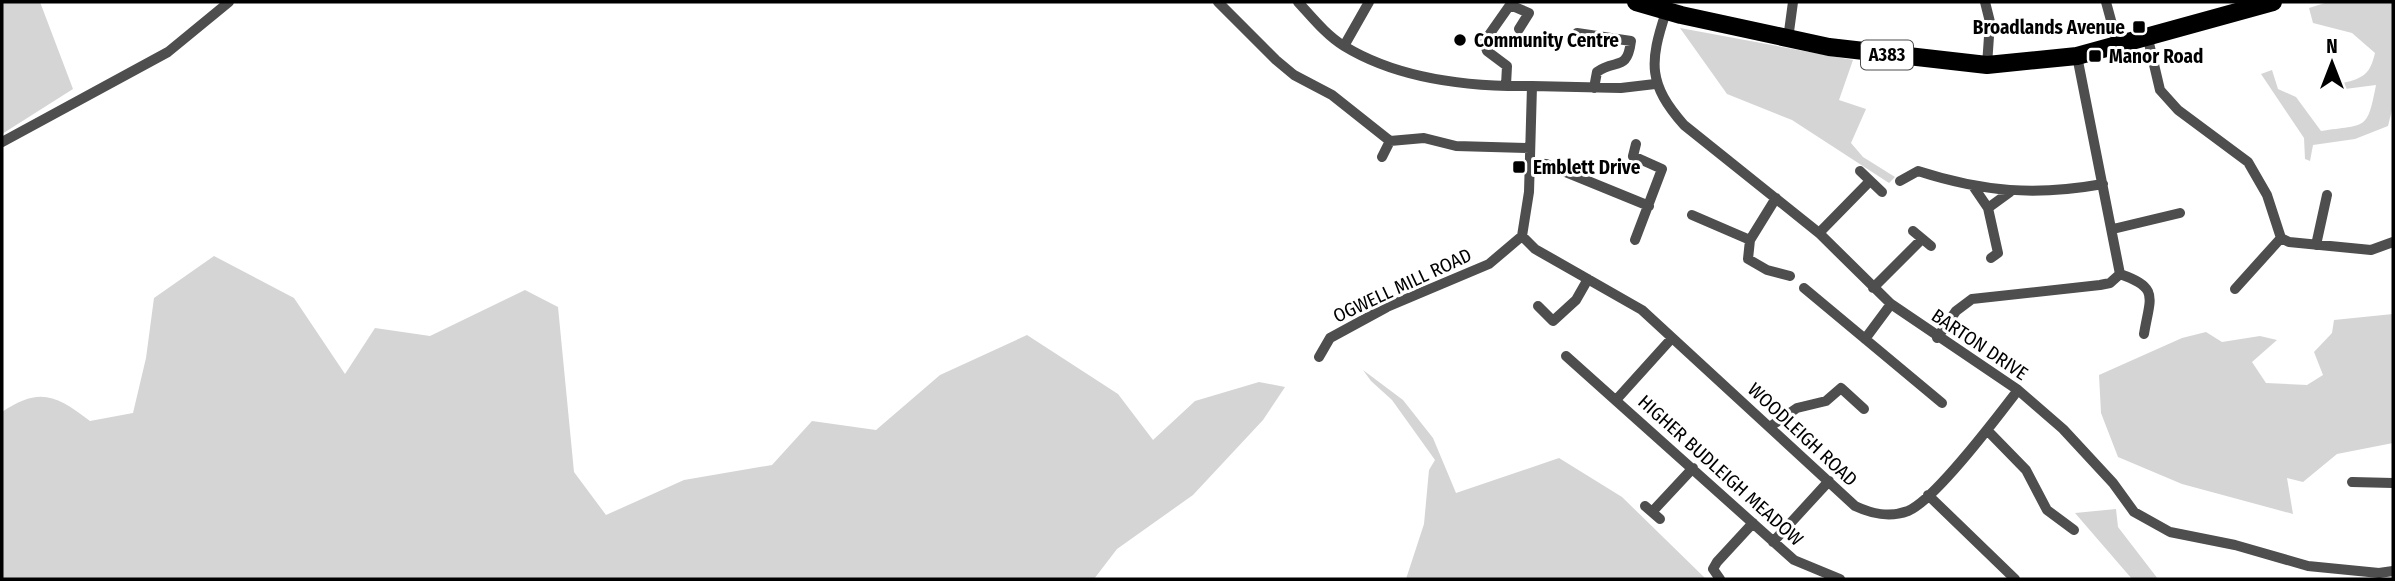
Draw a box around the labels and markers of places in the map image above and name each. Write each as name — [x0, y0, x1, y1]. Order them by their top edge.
place label: Broadlands Avenue — [1973, 16, 2125, 39]
marker: Broadlands Avenue — [2131, 19, 2147, 35]
place label: Community Centre — [1474, 29, 1619, 52]
marker: Community Centre — [1452, 32, 1468, 48]
place label: Manor Road — [2109, 45, 2203, 68]
marker: Manor Road — [2087, 48, 2103, 64]
place label: Emblett Drive — [1533, 156, 1641, 179]
marker: Emblett Drive — [1511, 159, 1527, 175]

